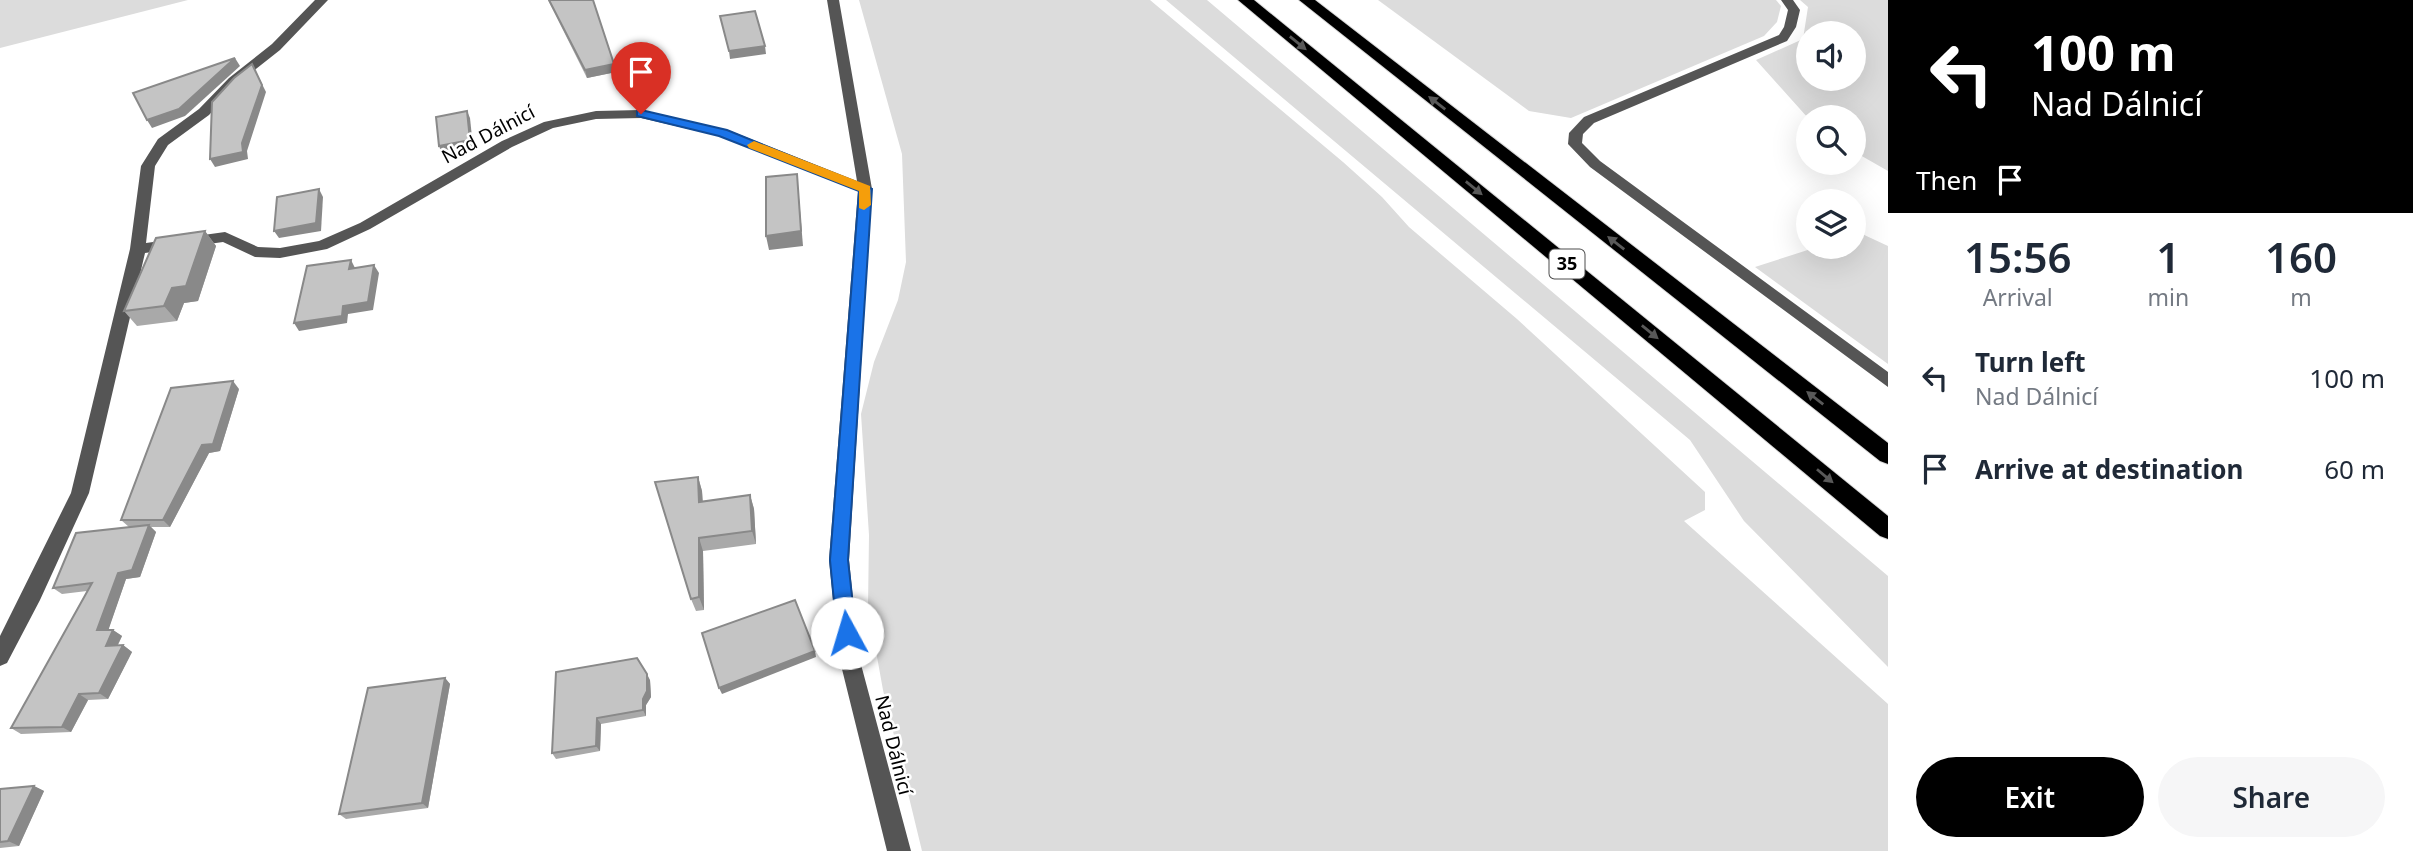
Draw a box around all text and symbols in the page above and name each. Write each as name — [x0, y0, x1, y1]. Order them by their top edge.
text: 100 m — [2031, 19, 2176, 85]
map controls — [1796, 21, 1866, 259]
button: sound — [1796, 21, 1866, 91]
icon: left — [1916, 28, 2007, 119]
one-way arrow — [1288, 36, 1306, 51]
pin — [611, 42, 671, 114]
icon: arrive — [622, 53, 660, 91]
text: Nad Dálnicí — [2031, 82, 2203, 125]
one-way arrow — [1428, 96, 1446, 110]
street label: Nad Dálnicí — [437, 98, 540, 169]
button: search — [1796, 105, 1866, 175]
icon: arrive — [1991, 161, 2029, 199]
text: Then — [1916, 162, 1977, 198]
one-way arrow — [1464, 180, 1482, 195]
button: layers — [1796, 189, 1866, 259]
text: 15:56 — [1964, 228, 2072, 285]
text: 1 — [2156, 228, 2180, 285]
text: 160 — [2265, 228, 2337, 285]
one-way arrow — [1608, 235, 1626, 250]
road number: 35 — [1550, 250, 1584, 278]
text: Arrival — [1983, 281, 2053, 313]
text: min — [2147, 281, 2189, 313]
text: m — [2290, 281, 2312, 313]
one-way arrow — [1641, 324, 1658, 339]
text: Turn left — [1975, 344, 2086, 380]
icon: left — [1916, 359, 1954, 397]
text: 100 m — [2309, 360, 2385, 396]
text: Nad Dálnicí — [1975, 380, 2098, 412]
one-way arrow — [1806, 391, 1824, 405]
icon: arrive — [1916, 450, 1954, 488]
text: Arrive at destination — [1975, 451, 2244, 487]
text: 60 m — [2324, 451, 2385, 487]
one-way arrow — [1816, 469, 1834, 484]
position arrow — [810, 596, 884, 670]
street label: Nad Dálnicí — [869, 692, 919, 799]
button: Exit — [1916, 757, 2144, 837]
button: Share — [2158, 757, 2385, 837]

